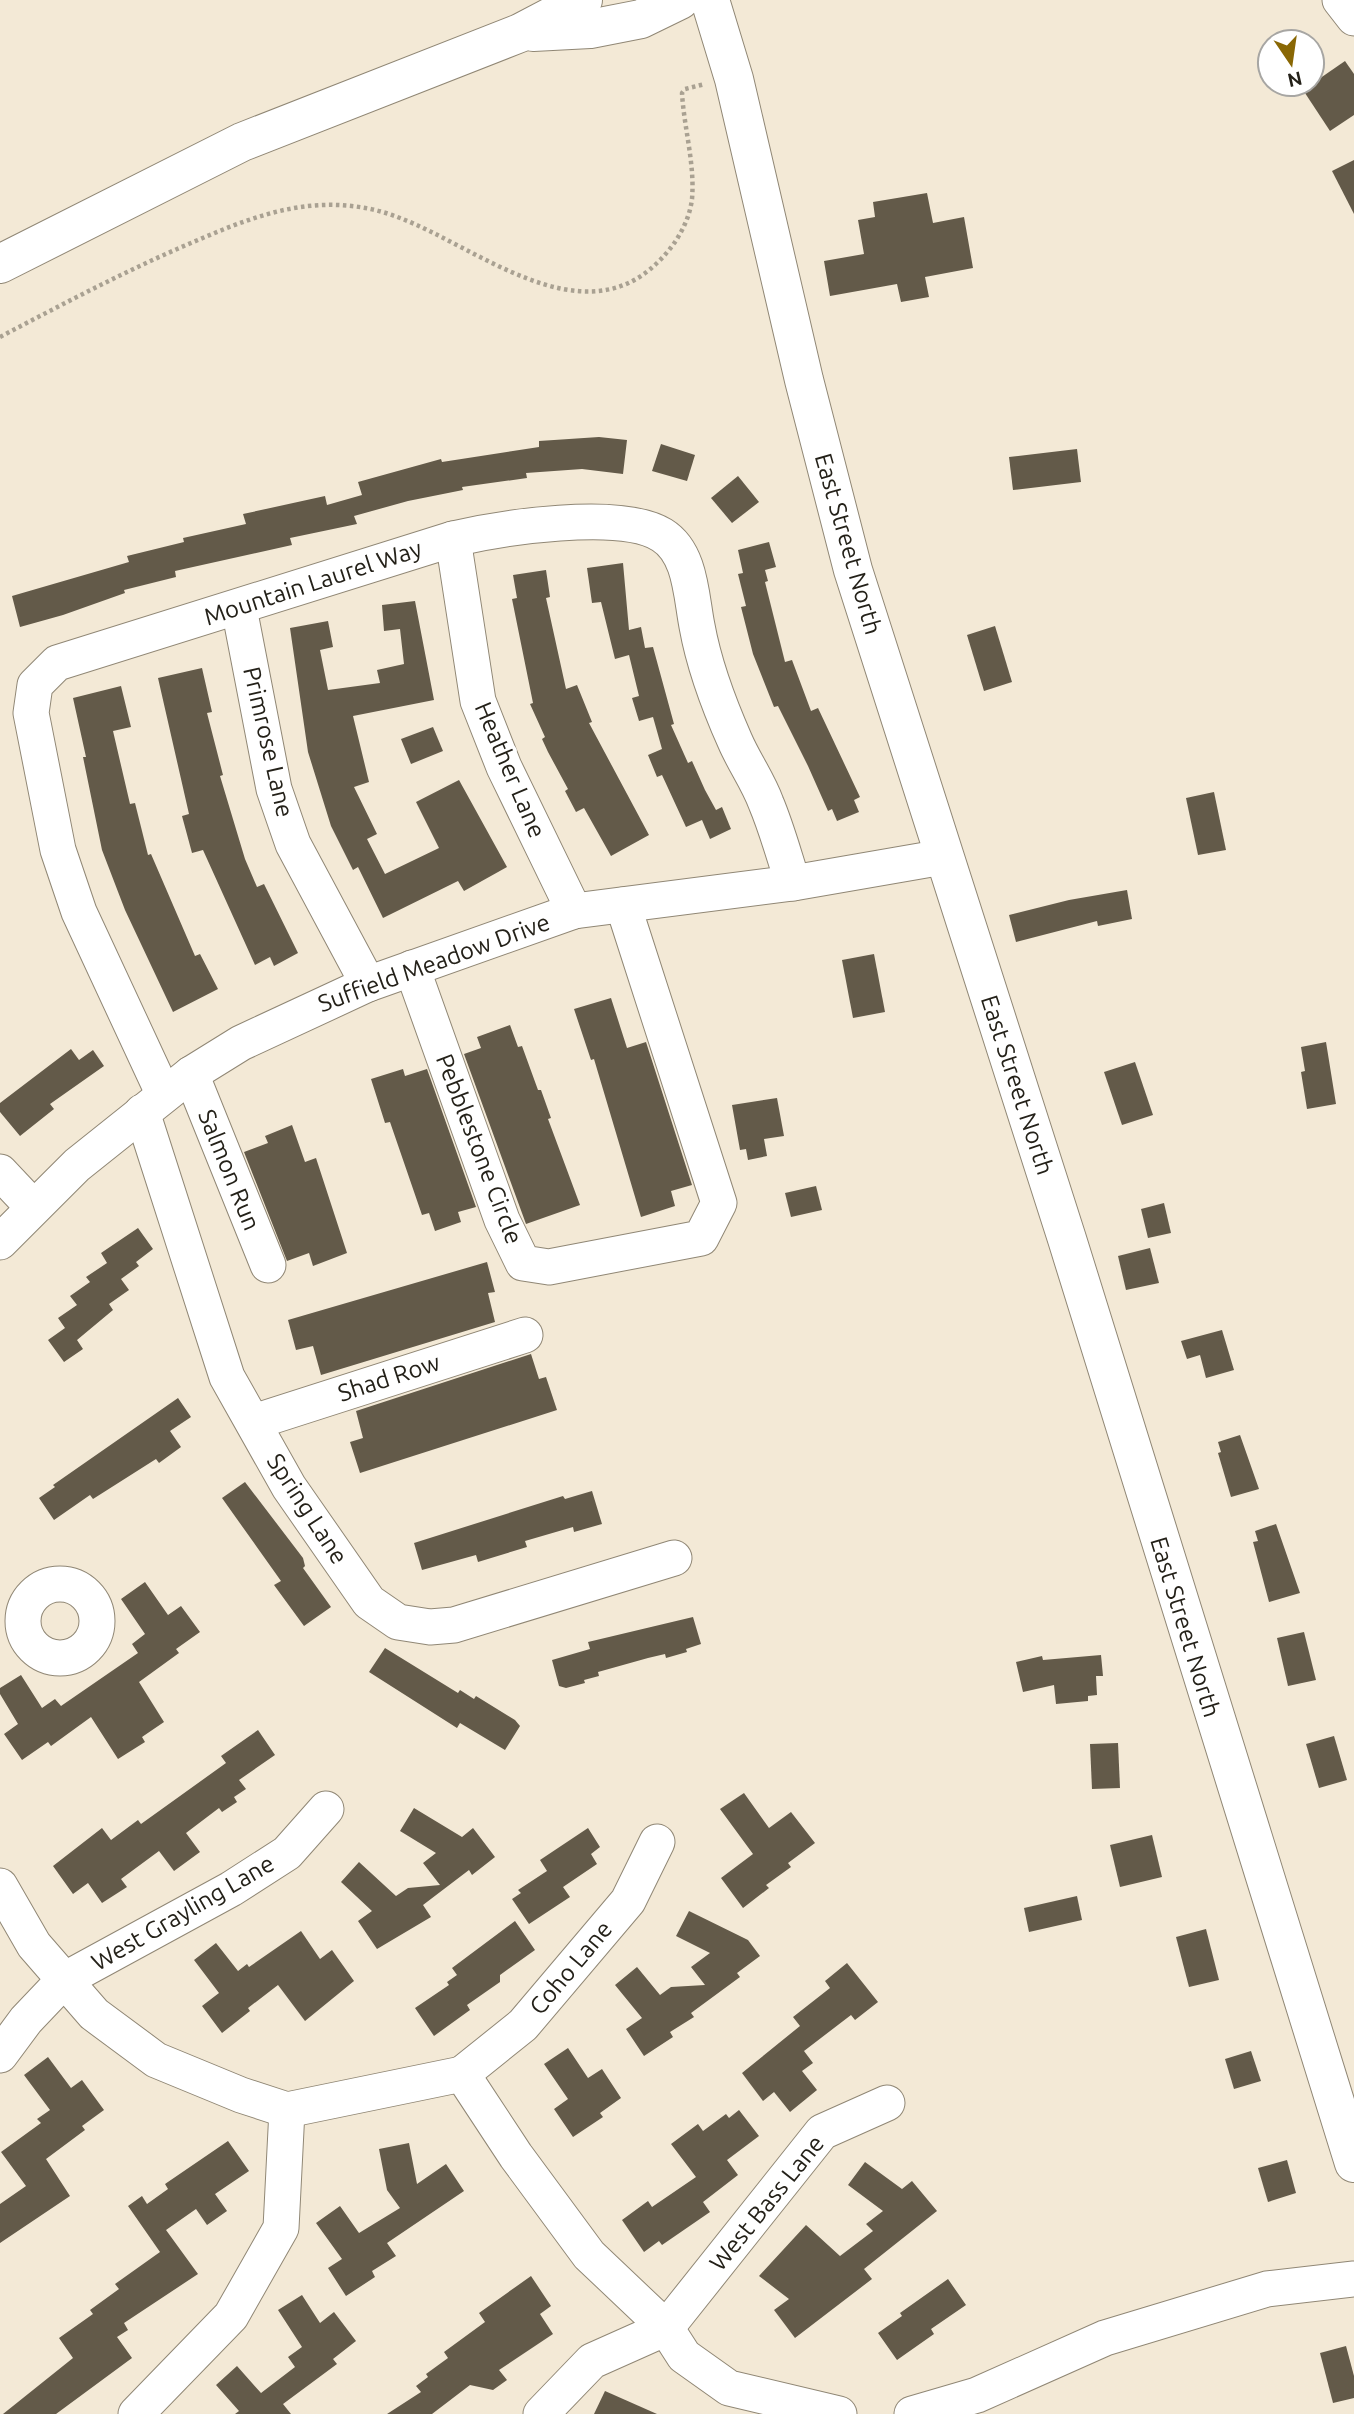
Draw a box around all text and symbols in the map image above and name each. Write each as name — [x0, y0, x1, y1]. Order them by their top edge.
north arrow — [1256, 28, 1326, 98]
text: N — [1285, 67, 1304, 92]
street label: East Street North — [810, 450, 887, 637]
street label: Mountain Laurel Way — [201, 534, 425, 630]
street label: Primrose Lane — [238, 664, 299, 820]
street label: Heather Lane — [470, 698, 551, 842]
street label: Suffield Meadow Drive — [314, 908, 553, 1017]
street label: East Street North — [976, 992, 1059, 1178]
street label: Pebblestone Circle — [431, 1050, 528, 1248]
street label: Salmon Run — [193, 1106, 266, 1234]
street label: Shad Row — [334, 1348, 444, 1407]
street label: Spring Lane — [262, 1449, 353, 1569]
street label: East Street North — [1145, 1533, 1226, 1720]
street label: West Grayling Lane — [87, 1849, 279, 1976]
street label: Coho Lane — [524, 1916, 617, 2020]
street label: West Bass Lane — [704, 2130, 829, 2276]

